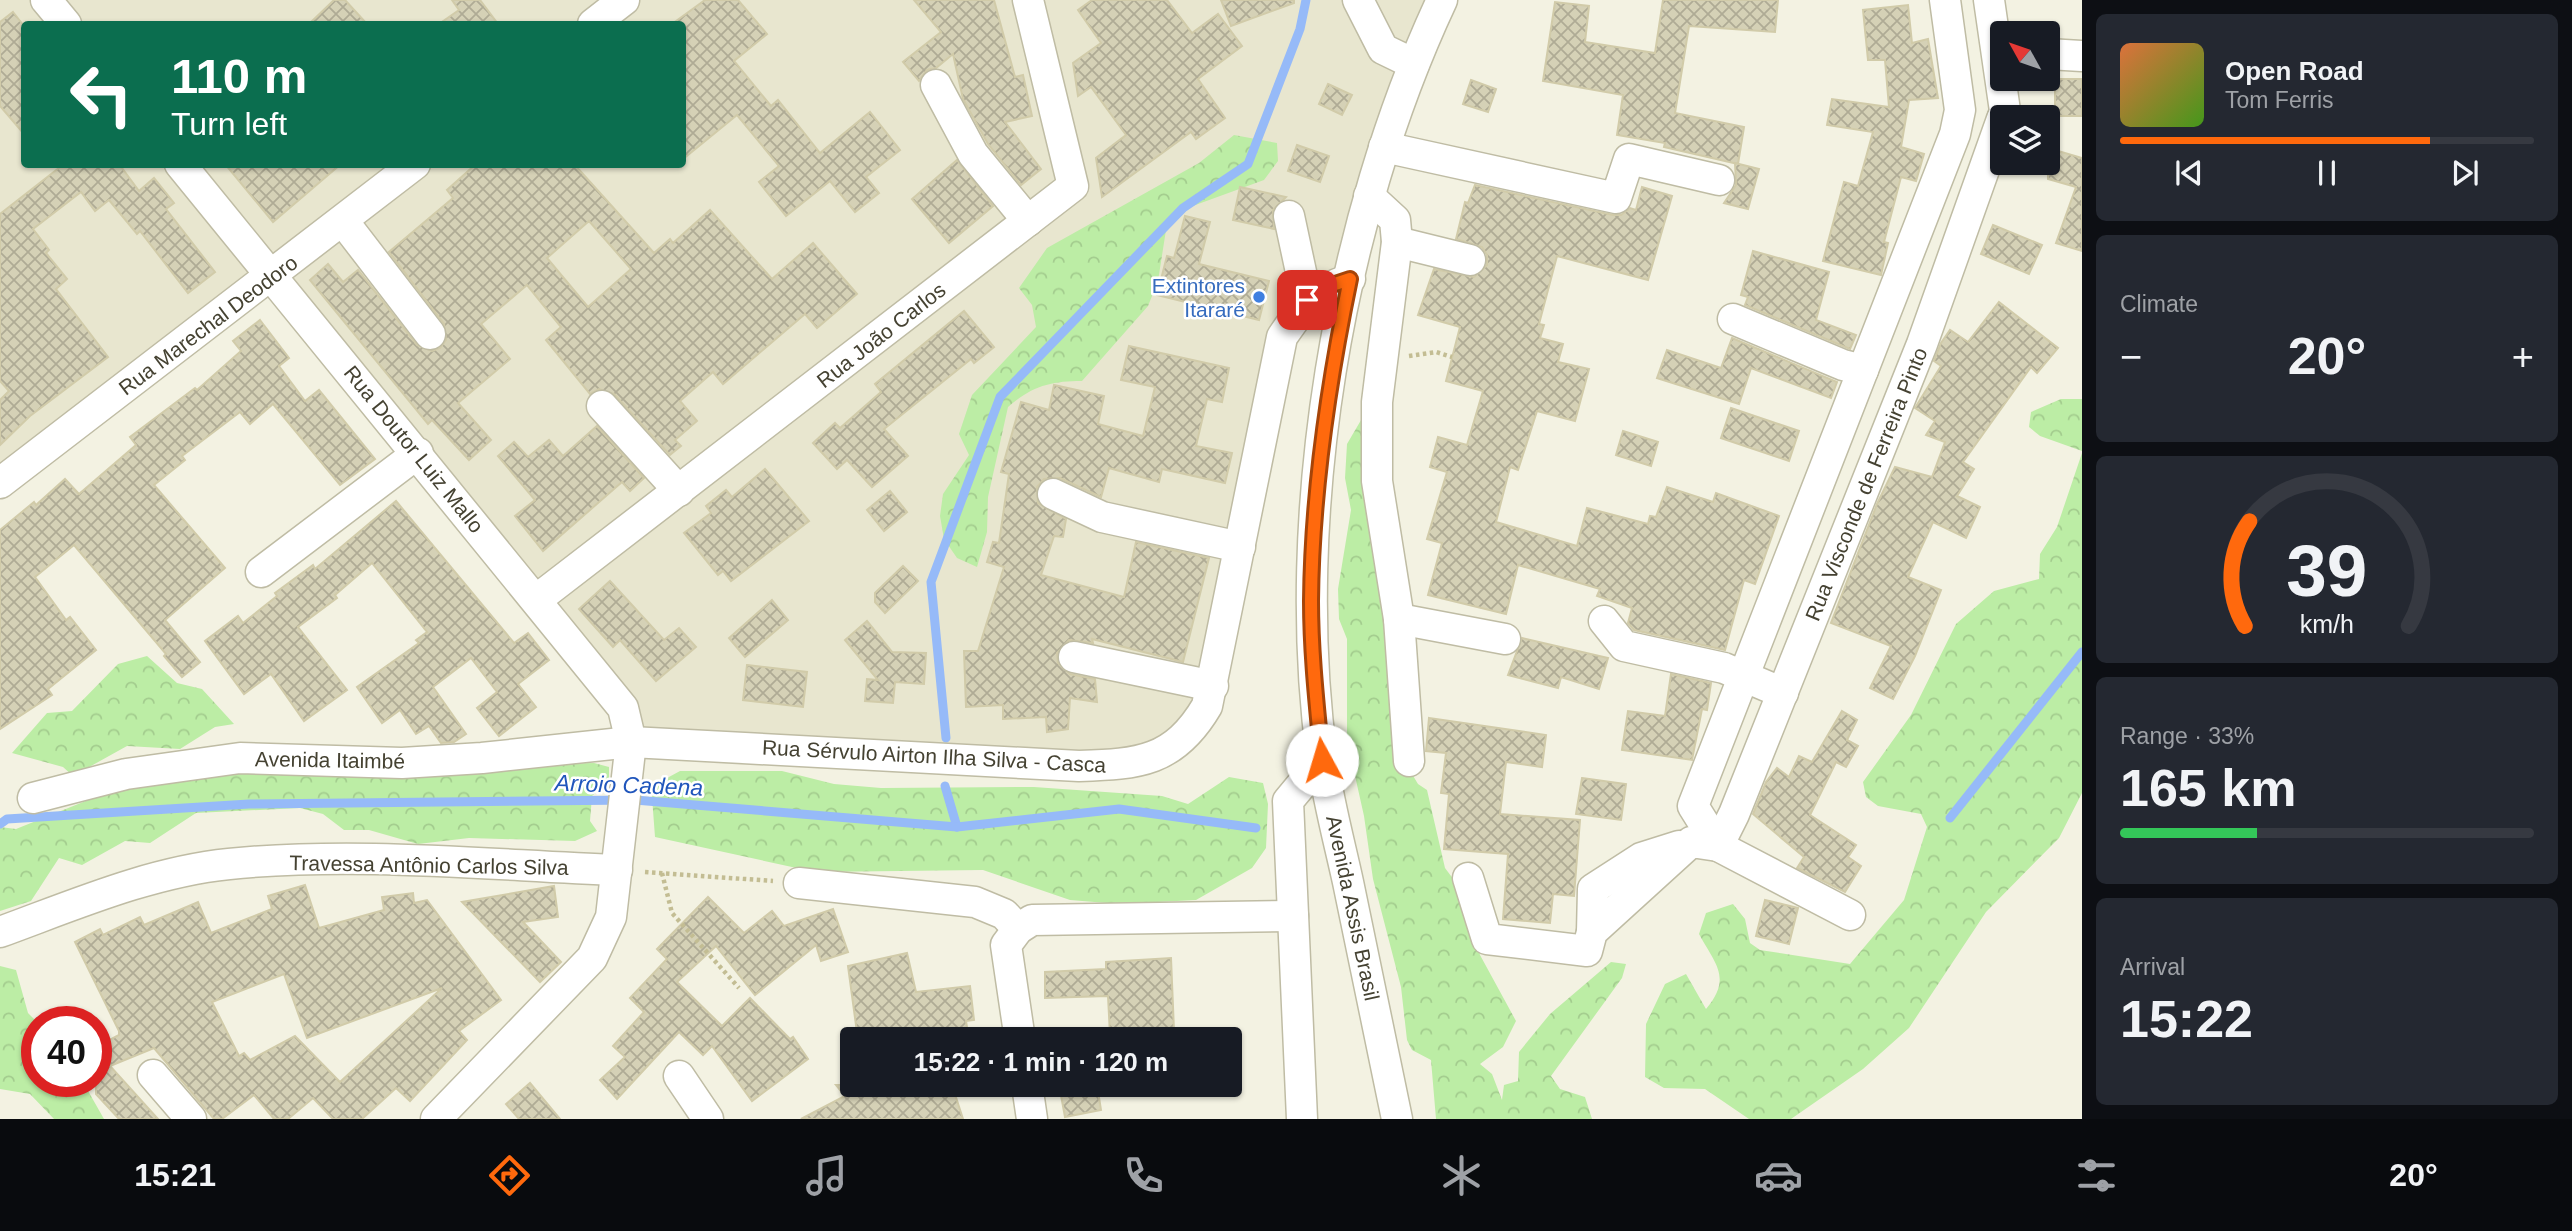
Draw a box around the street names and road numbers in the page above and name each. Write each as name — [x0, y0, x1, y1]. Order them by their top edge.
street label: Rua Marechal Deodoro — [114, 250, 302, 400]
street label: Rua João Carlos — [812, 278, 950, 392]
street label: Rua Visconde de Ferreira Pinto — [1801, 344, 1931, 624]
street label: Rua Doutor Luiz Mallo — [340, 361, 488, 537]
street label: Rua Sérvulo Airton Ilha Silva - Casca — [761, 736, 1107, 777]
street label: Avenida Itaimbé — [255, 747, 405, 773]
street label: Avenida Assis Brasil — [1322, 813, 1384, 1003]
street label: Travessa Antônio Carlos Silva — [289, 851, 569, 879]

